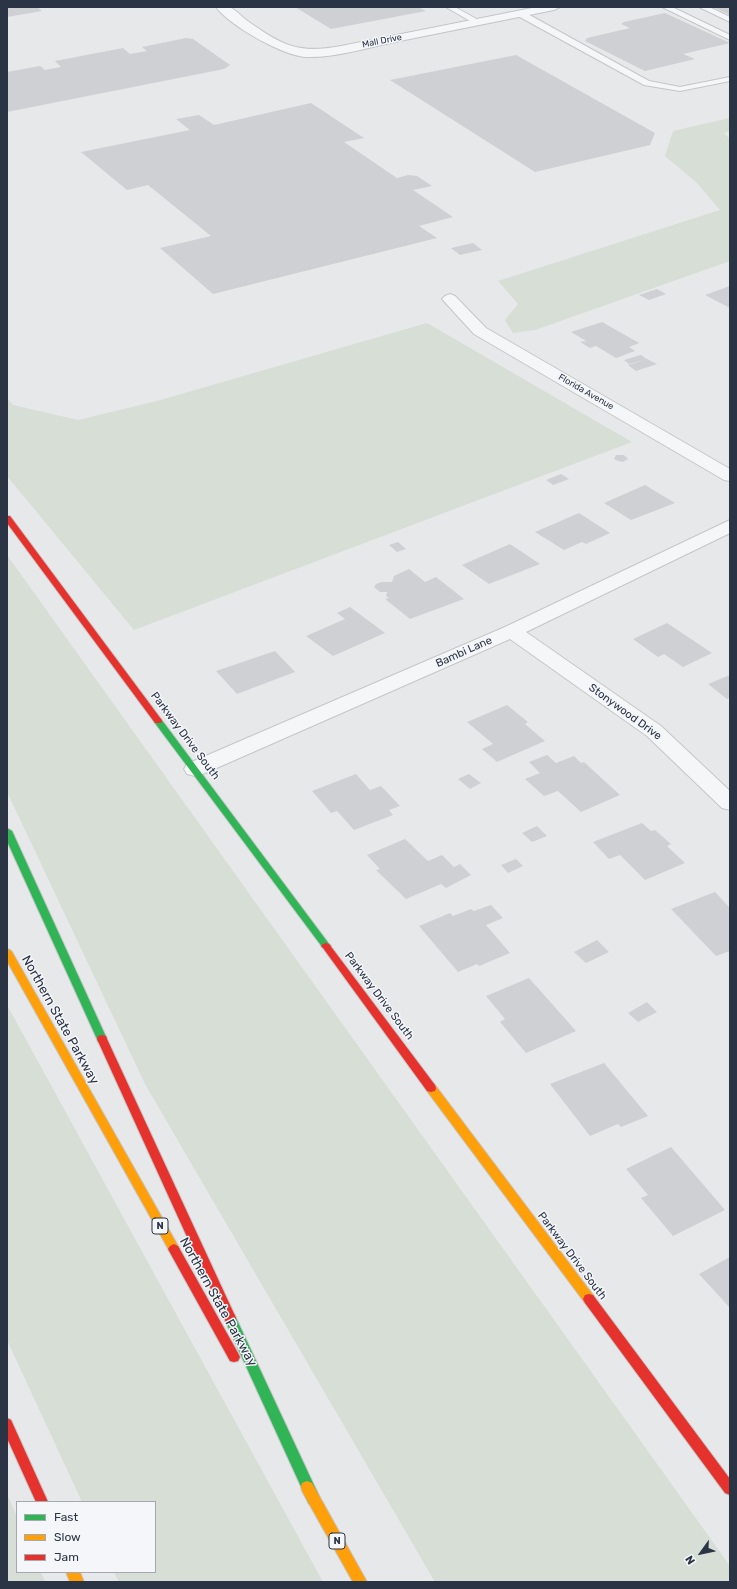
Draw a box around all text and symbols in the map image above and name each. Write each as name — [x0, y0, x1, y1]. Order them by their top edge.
street label: Mall Drive — [361, 32, 403, 50]
street label: Florida Avenue — [556, 372, 616, 412]
street label: Bambi Lane — [434, 634, 494, 670]
street label: Stonywood Drive — [586, 681, 664, 743]
street label: Parkway Drive South — [148, 690, 222, 782]
street label: Parkway Drive South — [342, 950, 416, 1042]
street label: Northern State Parkway — [18, 953, 102, 1087]
street label: Parkway Drive South — [535, 1210, 609, 1302]
road number: N — [152, 1218, 168, 1234]
street label: Northern State Parkway — [176, 1235, 260, 1369]
legend — [16, 1501, 156, 1573]
text: Fast — [54, 1510, 78, 1524]
text: Slow — [54, 1530, 81, 1544]
road number: N — [329, 1533, 345, 1549]
north arrow — [681, 1533, 721, 1573]
text: Jam — [54, 1550, 79, 1564]
text: N — [683, 1553, 698, 1567]

